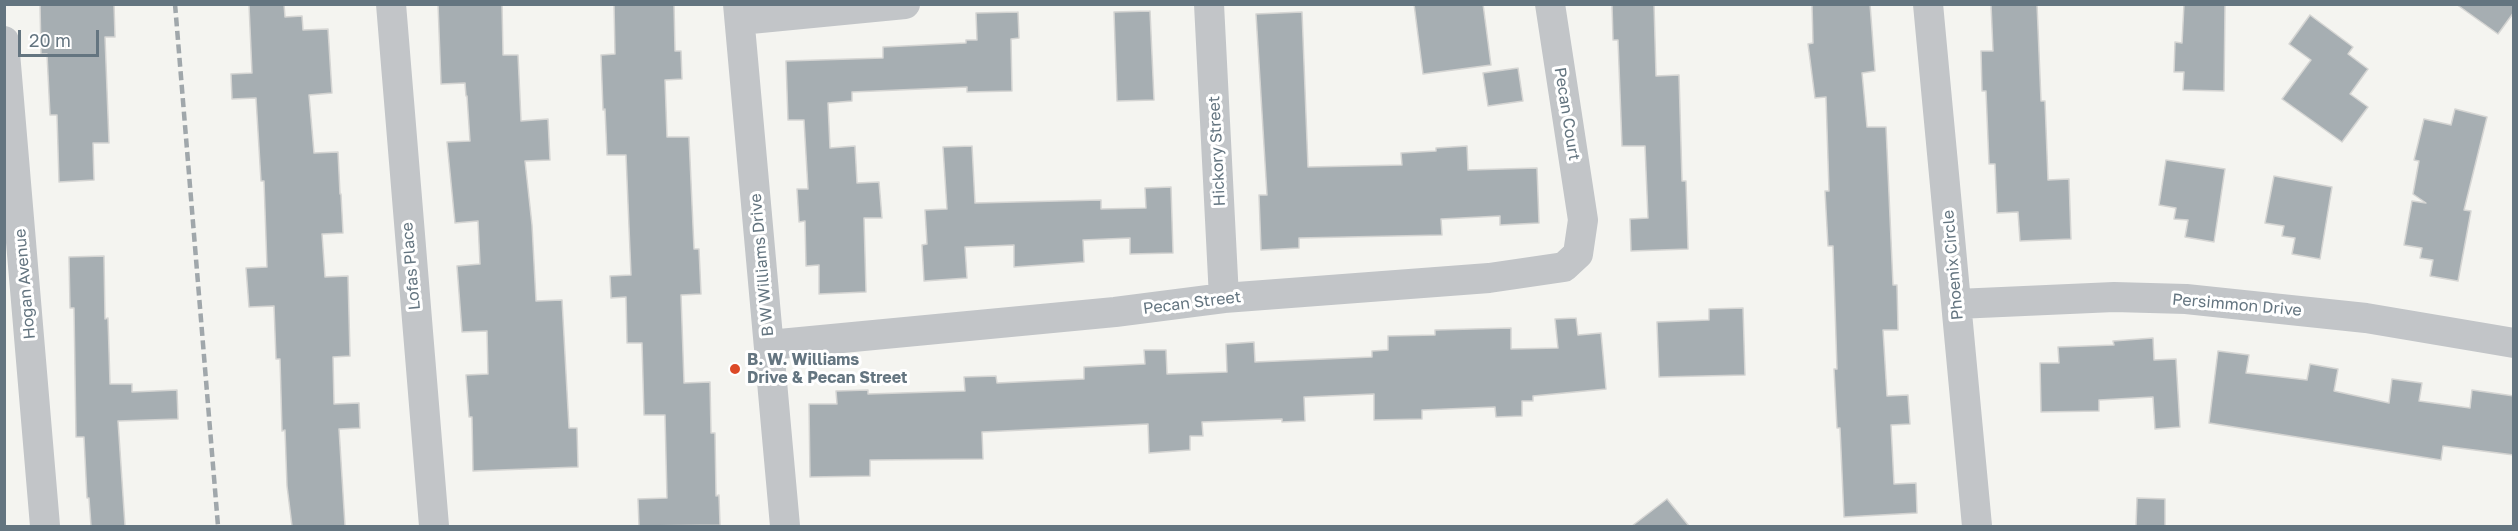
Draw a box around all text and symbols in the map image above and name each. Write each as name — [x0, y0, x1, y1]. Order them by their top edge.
scale bar — [21, 18, 102, 56]
text: 20 m — [29, 29, 71, 51]
street label: Pecan Court — [1550, 66, 1584, 162]
street label: Hickory Street — [1205, 95, 1229, 207]
street label: B W Williams Drive — [746, 193, 778, 337]
street label: Phoenix Circle — [1939, 209, 1967, 321]
street label: Lofas Place — [398, 221, 424, 311]
street label: Hogan Avenue — [11, 228, 39, 340]
street label: Pecan Street — [1142, 287, 1242, 319]
street label: Persimmon Drive — [2171, 290, 2303, 320]
place label: B. W. Williams Drive & Pecan Street — [747, 350, 907, 388]
marker: B. W. Williams Drive & Pecan Street — [728, 362, 742, 376]

